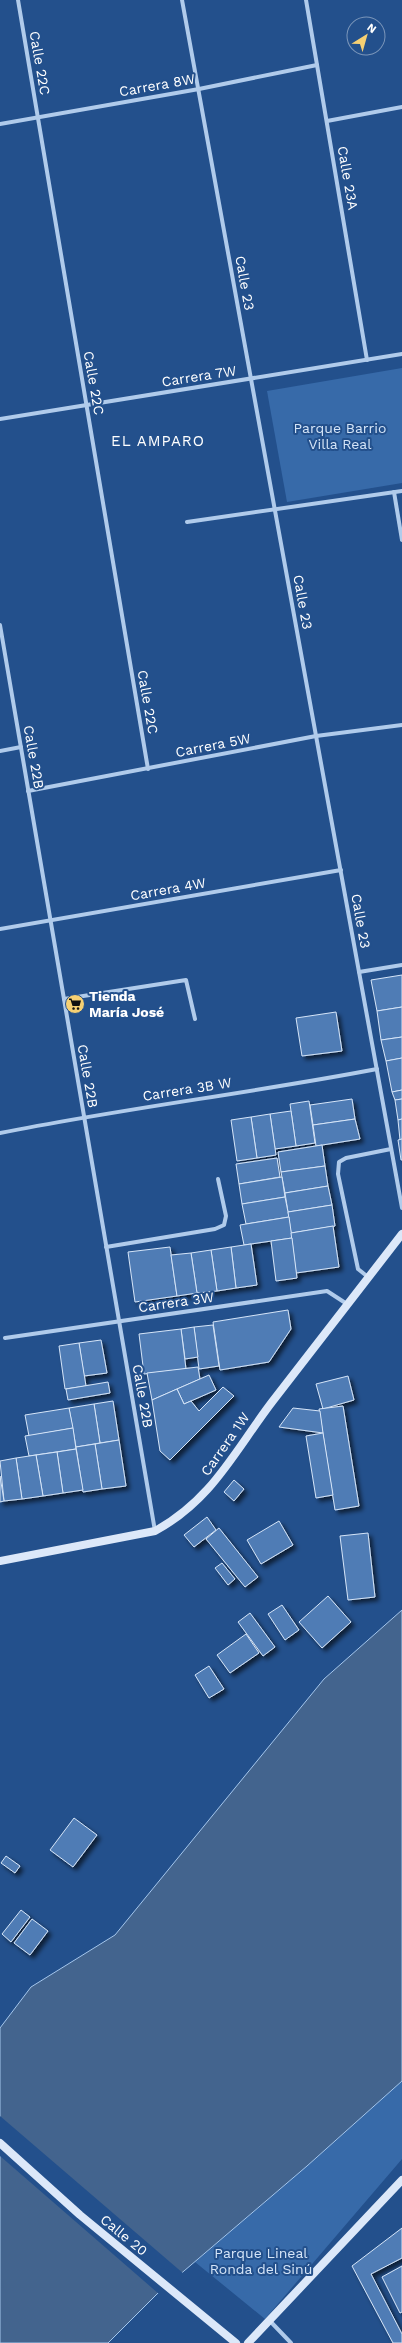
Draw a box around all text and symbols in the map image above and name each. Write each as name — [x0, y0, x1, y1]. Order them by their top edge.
north arrow — [346, 16, 386, 56]
text: N — [365, 21, 379, 36]
street label: Calle 22C — [26, 30, 54, 96]
street label: Carrera 8W — [118, 70, 196, 100]
street label: Calle 23A — [335, 145, 361, 211]
street label: Calle 23 — [232, 254, 258, 312]
street label: Calle 22C — [80, 350, 108, 416]
street label: Carrera 7W — [160, 362, 238, 390]
park label: Parque Barrio Villa Real — [294, 420, 386, 452]
district label: EL AMPARO — [111, 432, 205, 450]
street label: Calle 23 — [290, 573, 316, 631]
street label: Calle 22C — [134, 669, 162, 735]
street label: Calle 22B — [21, 724, 47, 790]
street label: Carrera 5W — [174, 730, 252, 760]
street label: Carrera 4W — [129, 874, 207, 904]
street label: Calle 23 — [348, 892, 374, 950]
place label: Tienda María José — [89, 988, 164, 1020]
supermarket icon: Tienda María José — [64, 993, 86, 1015]
street label: Calle 22B — [75, 1043, 101, 1109]
street label: Carrera 3B W — [141, 1074, 233, 1104]
street label: Carrera 3W — [137, 1289, 215, 1315]
street label: Calle 22B — [130, 1363, 156, 1429]
street label: Carrera 1W — [197, 1409, 253, 1479]
street label: Calle 20 — [97, 2211, 151, 2259]
park label: Parque Lineal Ronda del Sinú — [210, 2245, 312, 2277]

